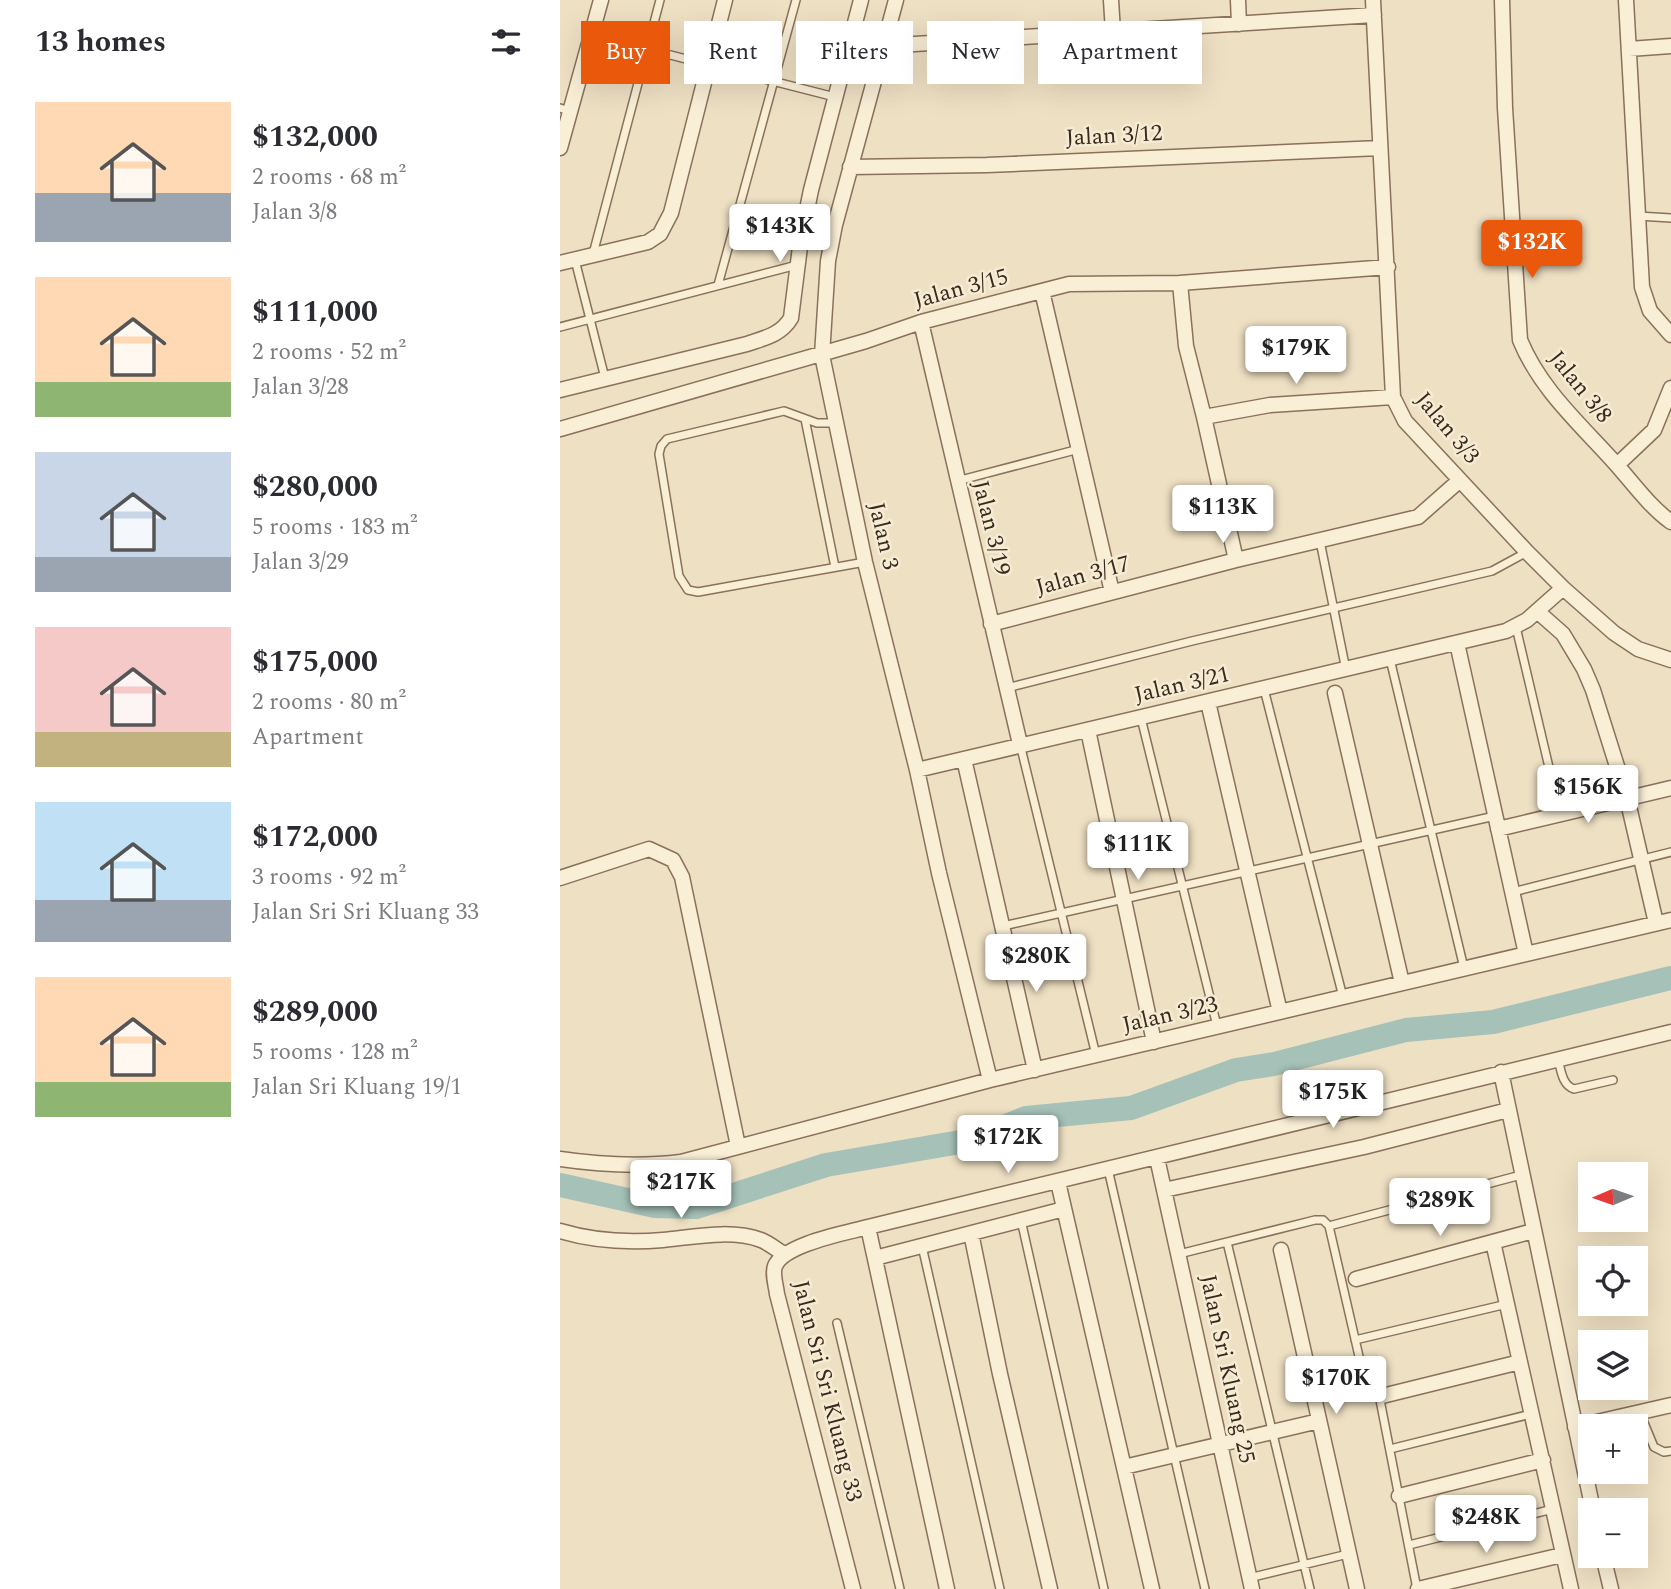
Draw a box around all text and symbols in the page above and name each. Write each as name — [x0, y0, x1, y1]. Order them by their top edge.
text: 13 homes — [35, 19, 166, 65]
chip: Buy — [581, 21, 670, 84]
chip: Rent — [684, 21, 782, 84]
chip: Filters — [796, 21, 913, 84]
chip: New — [927, 21, 1024, 84]
chip: Apartment — [1038, 21, 1202, 84]
icon: filters — [487, 23, 525, 61]
text: $132,000 — [252, 114, 378, 160]
street label: Jalan 3/12 — [1065, 116, 1163, 156]
icon: home — [91, 130, 175, 214]
text: 2 rooms · 68 m² — [252, 160, 406, 195]
text: Jalan 3/8 — [252, 195, 337, 230]
pin: $143K — [731, 204, 829, 264]
text: $143K — [745, 209, 815, 244]
pin: $132K — [1483, 220, 1581, 280]
text: $132K — [1497, 225, 1567, 260]
street label: Jalan 3/15 — [910, 260, 1012, 318]
text: $111,000 — [252, 289, 378, 335]
icon: home — [91, 305, 175, 389]
pin: $179K — [1247, 326, 1345, 386]
text: $179K — [1261, 331, 1331, 366]
text: 2 rooms · 52 m² — [252, 335, 406, 370]
street label: Jalan 3/8 — [1540, 343, 1620, 431]
text: Jalan 3/28 — [252, 370, 349, 405]
street label: Jalan 3/3 — [1406, 384, 1488, 472]
text: $280,000 — [252, 464, 378, 510]
street label: Jalan 3/19 — [962, 477, 1020, 579]
icon: home — [91, 480, 175, 564]
pin: $113K — [1174, 486, 1272, 545]
text: $113K — [1188, 490, 1258, 525]
street label: Jalan 3 — [858, 499, 908, 573]
text: 5 rooms · 183 m² — [252, 510, 418, 545]
text: Jalan 3/29 — [252, 545, 349, 580]
street label: Jalan 3/17 — [1032, 547, 1134, 605]
text: $175,000 — [252, 639, 378, 685]
icon: home — [91, 655, 175, 739]
street label: Jalan 3/21 — [1131, 657, 1233, 713]
text: 2 rooms · 80 m² — [252, 685, 406, 720]
text: Apartment — [252, 720, 364, 755]
pin: $156K — [1539, 766, 1637, 825]
text: $156K — [1553, 770, 1623, 805]
text: $172,000 — [252, 814, 378, 860]
pin: $111K — [1089, 822, 1187, 882]
text: $111K — [1103, 827, 1173, 862]
icon: home — [91, 830, 175, 914]
text: 3 rooms · 92 m² — [252, 860, 406, 895]
text: Jalan Sri Sri Kluang 33 — [252, 895, 479, 930]
pin: $280K — [987, 934, 1085, 994]
text: $280K — [1001, 939, 1071, 974]
street label: Jalan 3/23 — [1119, 987, 1221, 1043]
text: $289,000 — [252, 989, 378, 1035]
icon: home — [91, 1005, 175, 1089]
text: 5 rooms · 128 m² — [252, 1035, 418, 1070]
text: Jalan Sri Kluang 19/1 — [252, 1070, 462, 1105]
pin: $175K — [1284, 1070, 1382, 1130]
text: $175K — [1298, 1075, 1368, 1110]
pin: $172K — [959, 1116, 1057, 1175]
text: $172K — [973, 1120, 1043, 1155]
pin: $217K — [632, 1160, 730, 1220]
north arrow — [1578, 1162, 1648, 1232]
map controls — [1578, 1162, 1648, 1568]
text: $217K — [646, 1165, 716, 1200]
pin: $289K — [1391, 1178, 1489, 1238]
text: $289K — [1405, 1183, 1475, 1218]
button: locate — [1578, 1246, 1648, 1316]
street label: Jalan Sri Kluang 25 — [1190, 1271, 1264, 1467]
street label: Jalan Sri Sri Kluang 33 — [783, 1277, 871, 1505]
button: layers — [1578, 1330, 1648, 1400]
pin: $170K — [1287, 1356, 1385, 1416]
text: $170K — [1301, 1361, 1371, 1396]
button: + — [1578, 1414, 1648, 1484]
pin: $248K — [1437, 1496, 1535, 1555]
button: − — [1578, 1498, 1648, 1568]
text: $248K — [1451, 1500, 1521, 1535]

